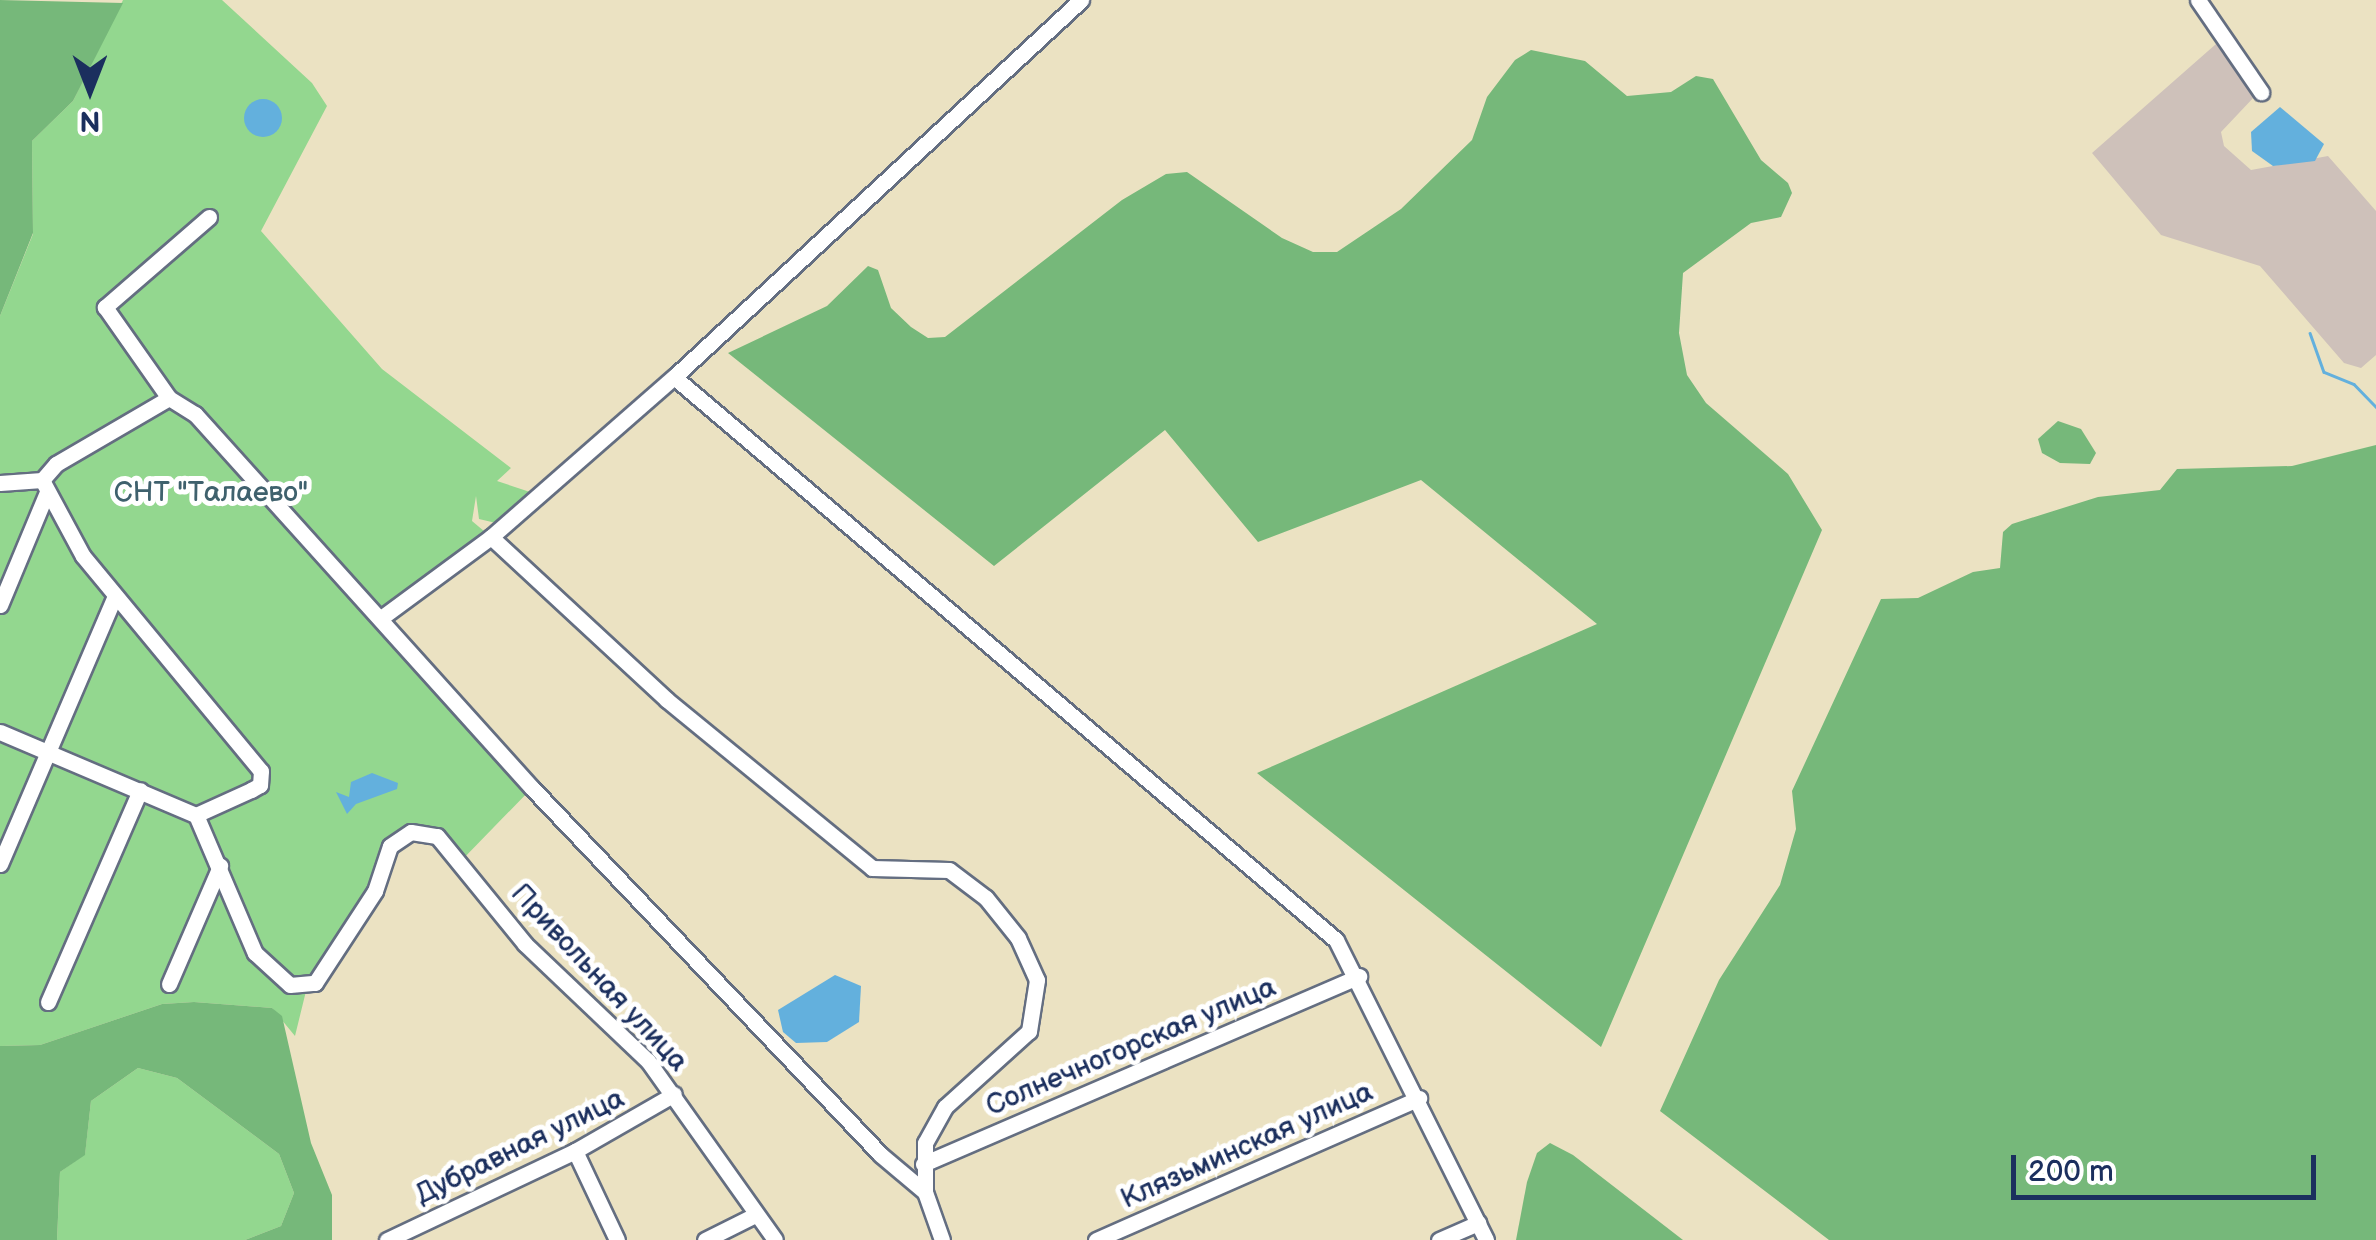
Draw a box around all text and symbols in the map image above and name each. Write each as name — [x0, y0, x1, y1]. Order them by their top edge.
north arrow — [40, 40, 140, 140]
text: N — [79, 104, 101, 137]
park label: СНТ "Талаево" — [114, 476, 308, 510]
street label: Привольная улица — [503, 877, 695, 1079]
street label: Солнечногорская улица — [981, 971, 1281, 1123]
street label: Клязьминская улица — [1116, 1075, 1378, 1217]
street label: Дубравная улица — [410, 1082, 630, 1212]
scale bar — [2016, 1135, 2321, 1197]
text: 200 m — [2028, 1154, 2114, 1190]

